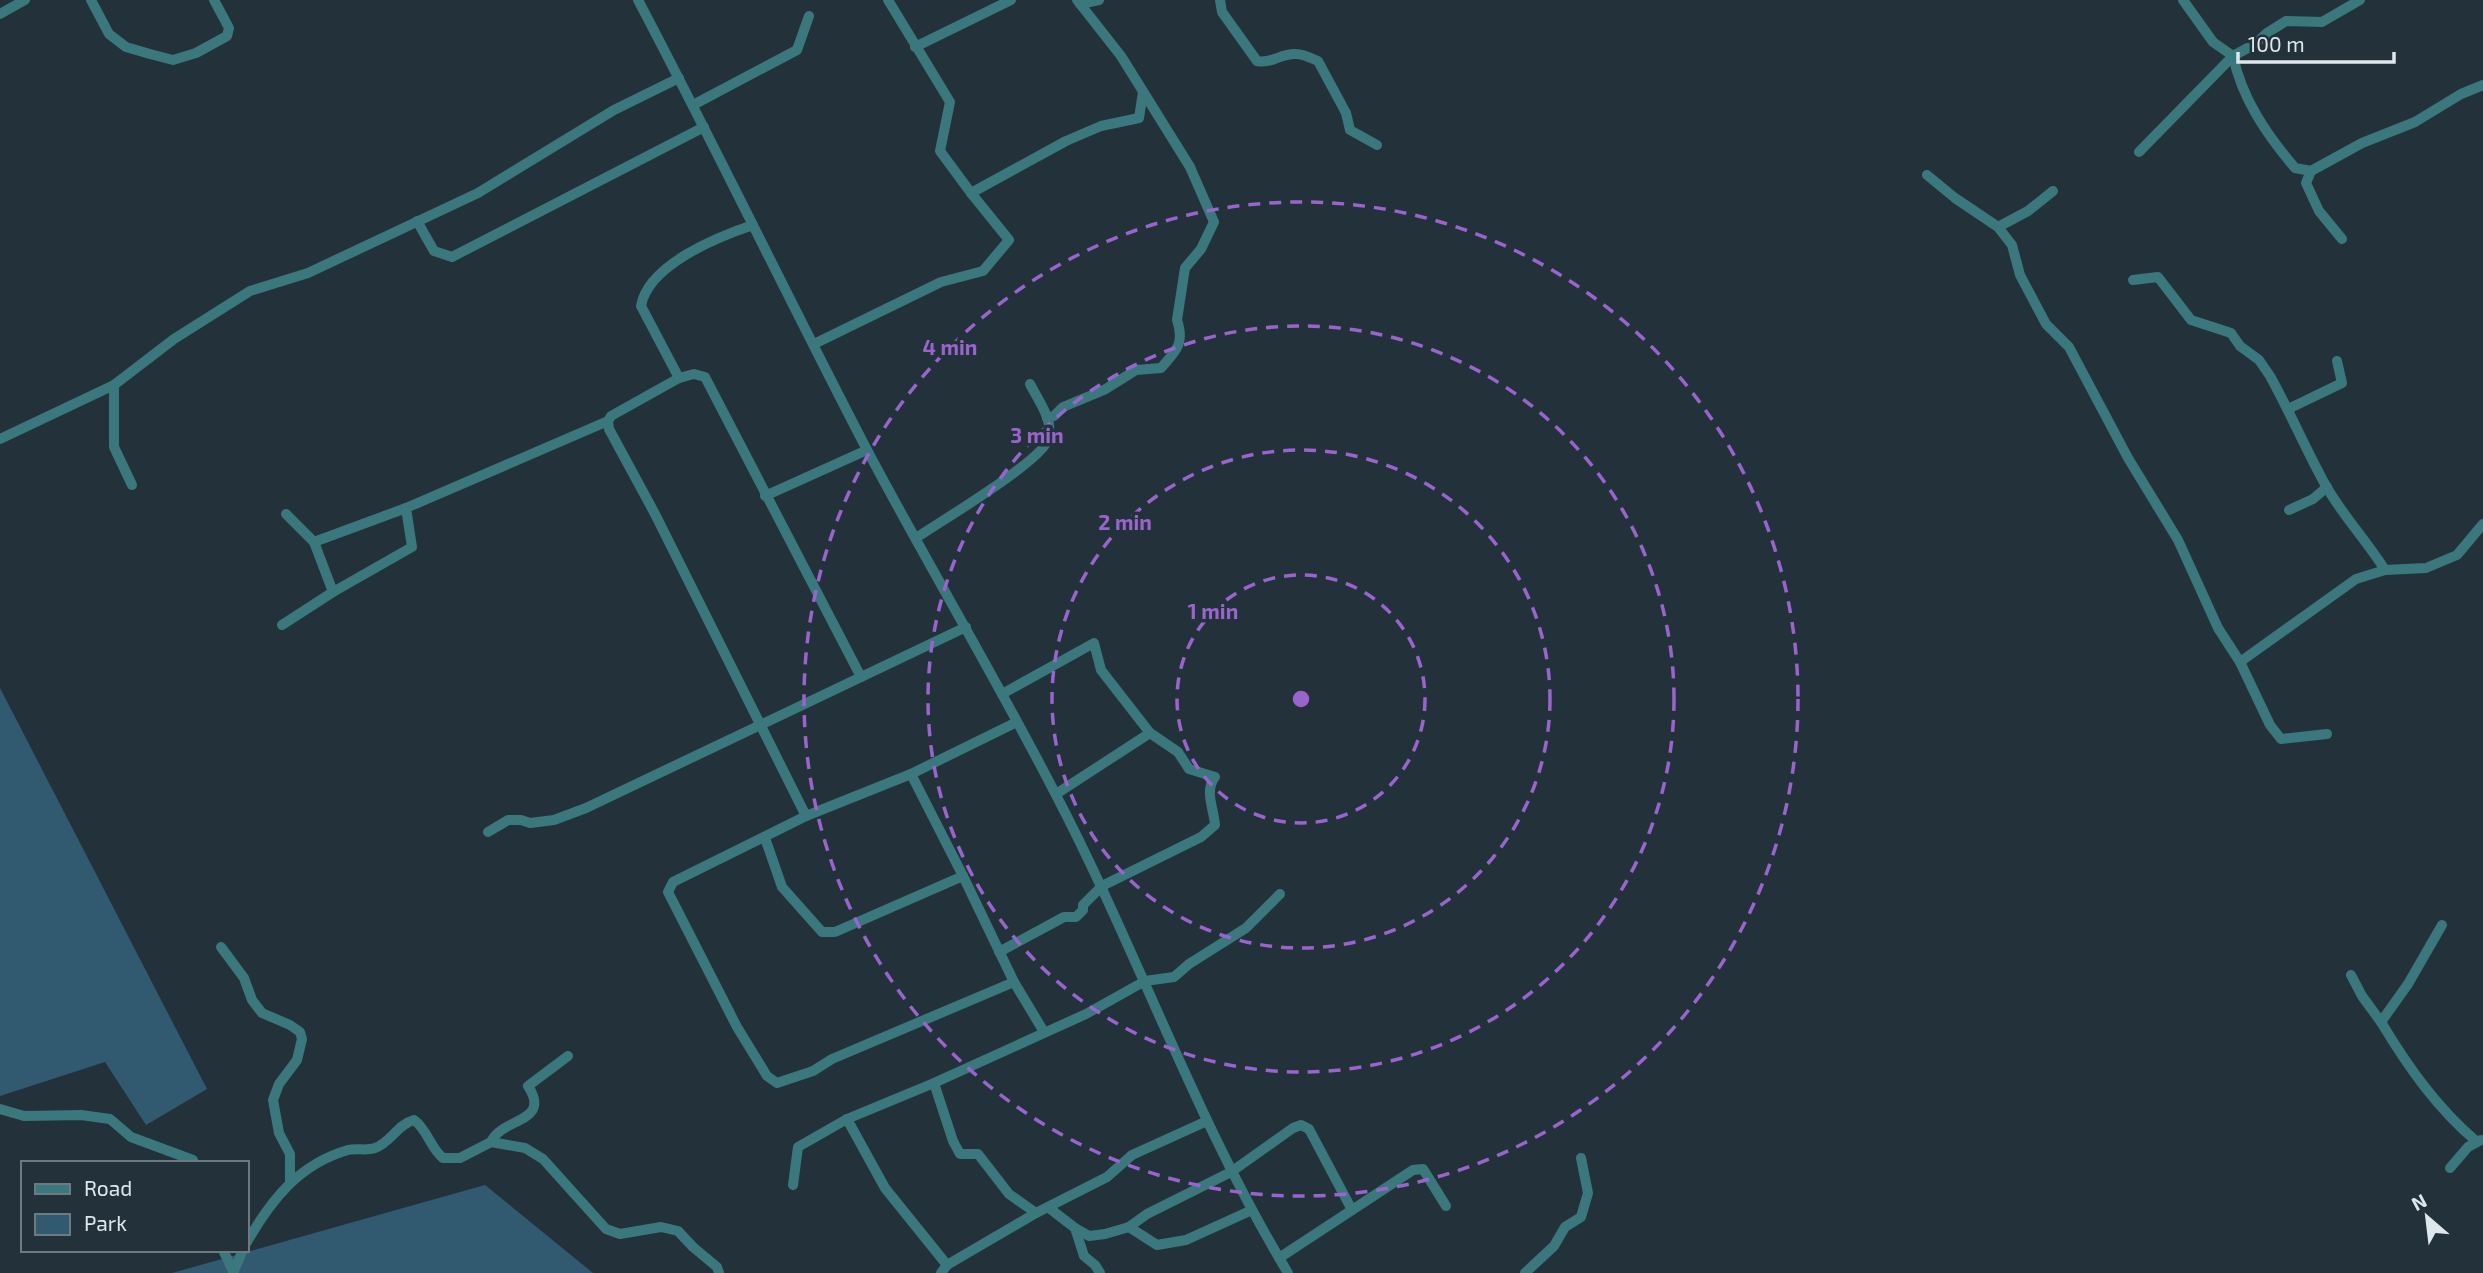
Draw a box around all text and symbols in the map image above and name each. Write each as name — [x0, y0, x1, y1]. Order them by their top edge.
scale bar — [2238, 21, 2394, 65]
text: 100 m — [2248, 31, 2305, 56]
text: 4 min — [923, 334, 977, 359]
text: 3 min — [1010, 422, 1064, 447]
text: 2 min — [1098, 509, 1152, 534]
text: 1 min — [1188, 598, 1238, 623]
centre of rings — [1289, 687, 1313, 711]
legend — [21, 1161, 248, 1252]
text: Road — [84, 1175, 132, 1200]
north arrow — [2392, 1182, 2462, 1252]
text: N — [2407, 1188, 2430, 1215]
text: Park — [84, 1210, 127, 1235]

